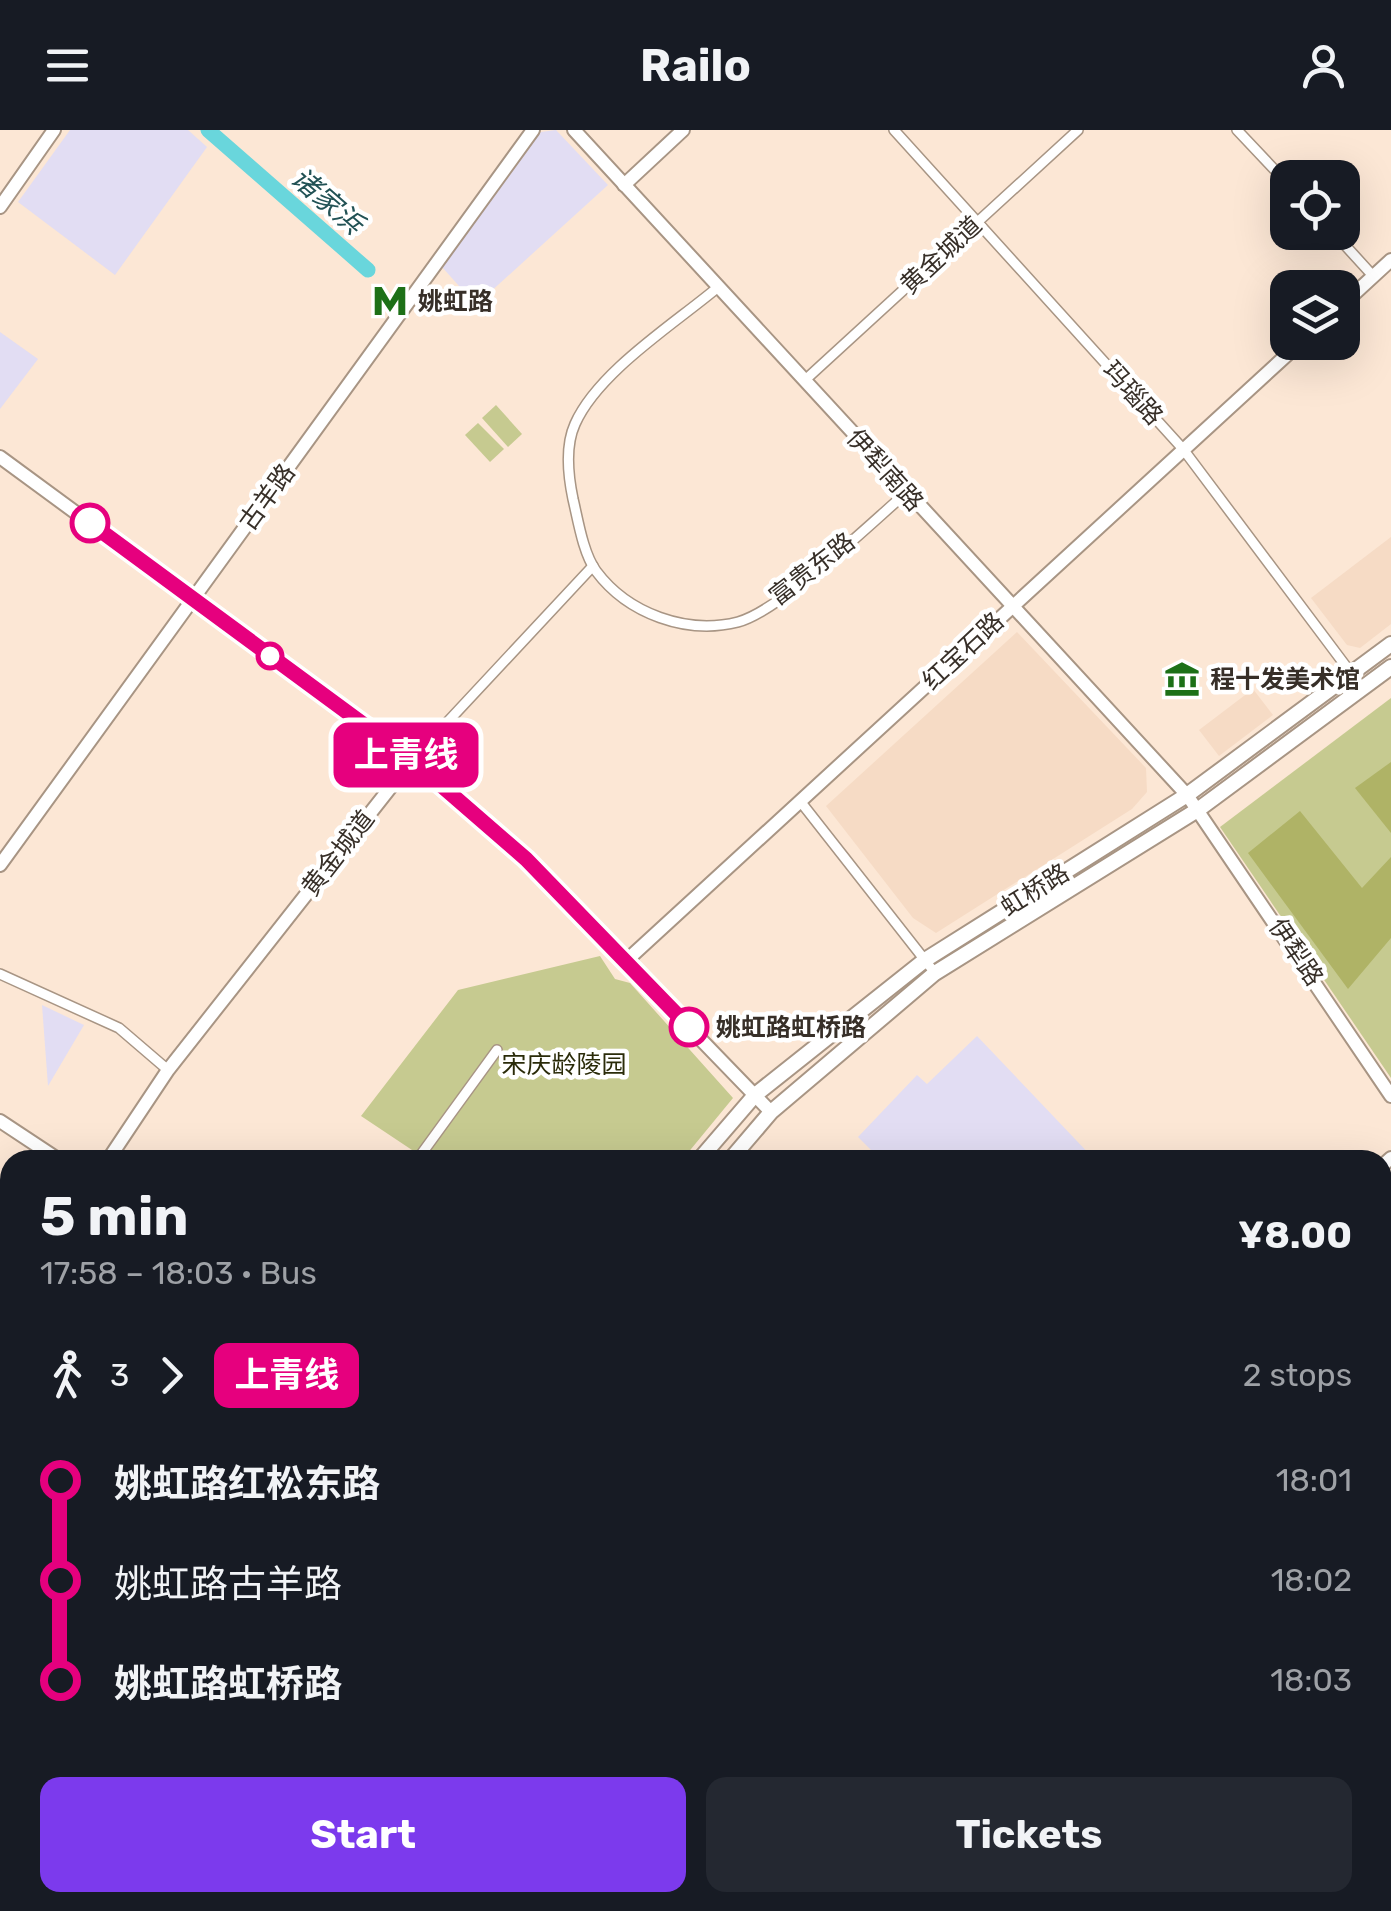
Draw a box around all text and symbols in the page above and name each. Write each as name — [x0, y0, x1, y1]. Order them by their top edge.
icon: menu — [40, 38, 95, 93]
icon: person — [1296, 38, 1351, 93]
text: Railo — [640, 39, 751, 92]
map controls — [1270, 160, 1360, 360]
button: locate — [1270, 160, 1360, 250]
water label: 诸家浜 — [284, 161, 372, 243]
street label: 黄金城道 — [895, 210, 987, 300]
button: layers — [1270, 270, 1360, 360]
metro station icon: 姚虹路 — [371, 282, 409, 320]
place label: 姚虹路 — [418, 287, 493, 316]
street label: 玛瑙路 — [1097, 355, 1169, 431]
street label: 伊犁南路 — [841, 423, 929, 517]
street label: 古羊路 — [233, 458, 301, 536]
unlabelled marker — [71, 504, 109, 542]
street label: 富贵东路 — [764, 527, 860, 611]
street label: 红宝石路 — [917, 606, 1009, 696]
unlabelled marker — [257, 643, 283, 669]
museum icon: 程十发美术馆 — [1163, 660, 1201, 698]
place label: 程十发美术馆 — [1210, 665, 1360, 694]
line badge: 上青线 — [348, 722, 464, 788]
text: 上青线 — [353, 734, 459, 776]
street label: 黄金城道 — [296, 805, 380, 901]
street label: 虹桥路 — [996, 858, 1074, 922]
street label: 伊犁路 — [1263, 913, 1329, 991]
marker: 姚虹路虹桥路 — [670, 1008, 708, 1046]
place label: 姚虹路虹桥路 — [716, 1013, 866, 1042]
park label: 宋庆龄陵园 — [501, 1050, 627, 1079]
text: 5 min — [40, 1184, 189, 1249]
text: ¥8.00 — [1238, 1212, 1352, 1258]
text: 17:58 – 18:03 · Bus — [40, 1254, 317, 1292]
icon: walk — [40, 1348, 95, 1403]
icon: forward — [144, 1348, 199, 1403]
text: 上青线 — [234, 1354, 339, 1396]
text: 3 — [110, 1356, 129, 1394]
text: 2 stops — [1243, 1356, 1352, 1394]
text: 姚虹路红松东路 — [114, 1461, 380, 1507]
text: 18:01 — [1276, 1461, 1352, 1499]
text: 姚虹路古羊路 — [114, 1561, 342, 1607]
text: 18:02 — [1271, 1561, 1352, 1599]
text: 姚虹路虹桥路 — [114, 1661, 342, 1707]
text: 18:03 — [1270, 1661, 1352, 1699]
button: Start — [40, 1777, 686, 1892]
button: Tickets — [706, 1777, 1352, 1892]

